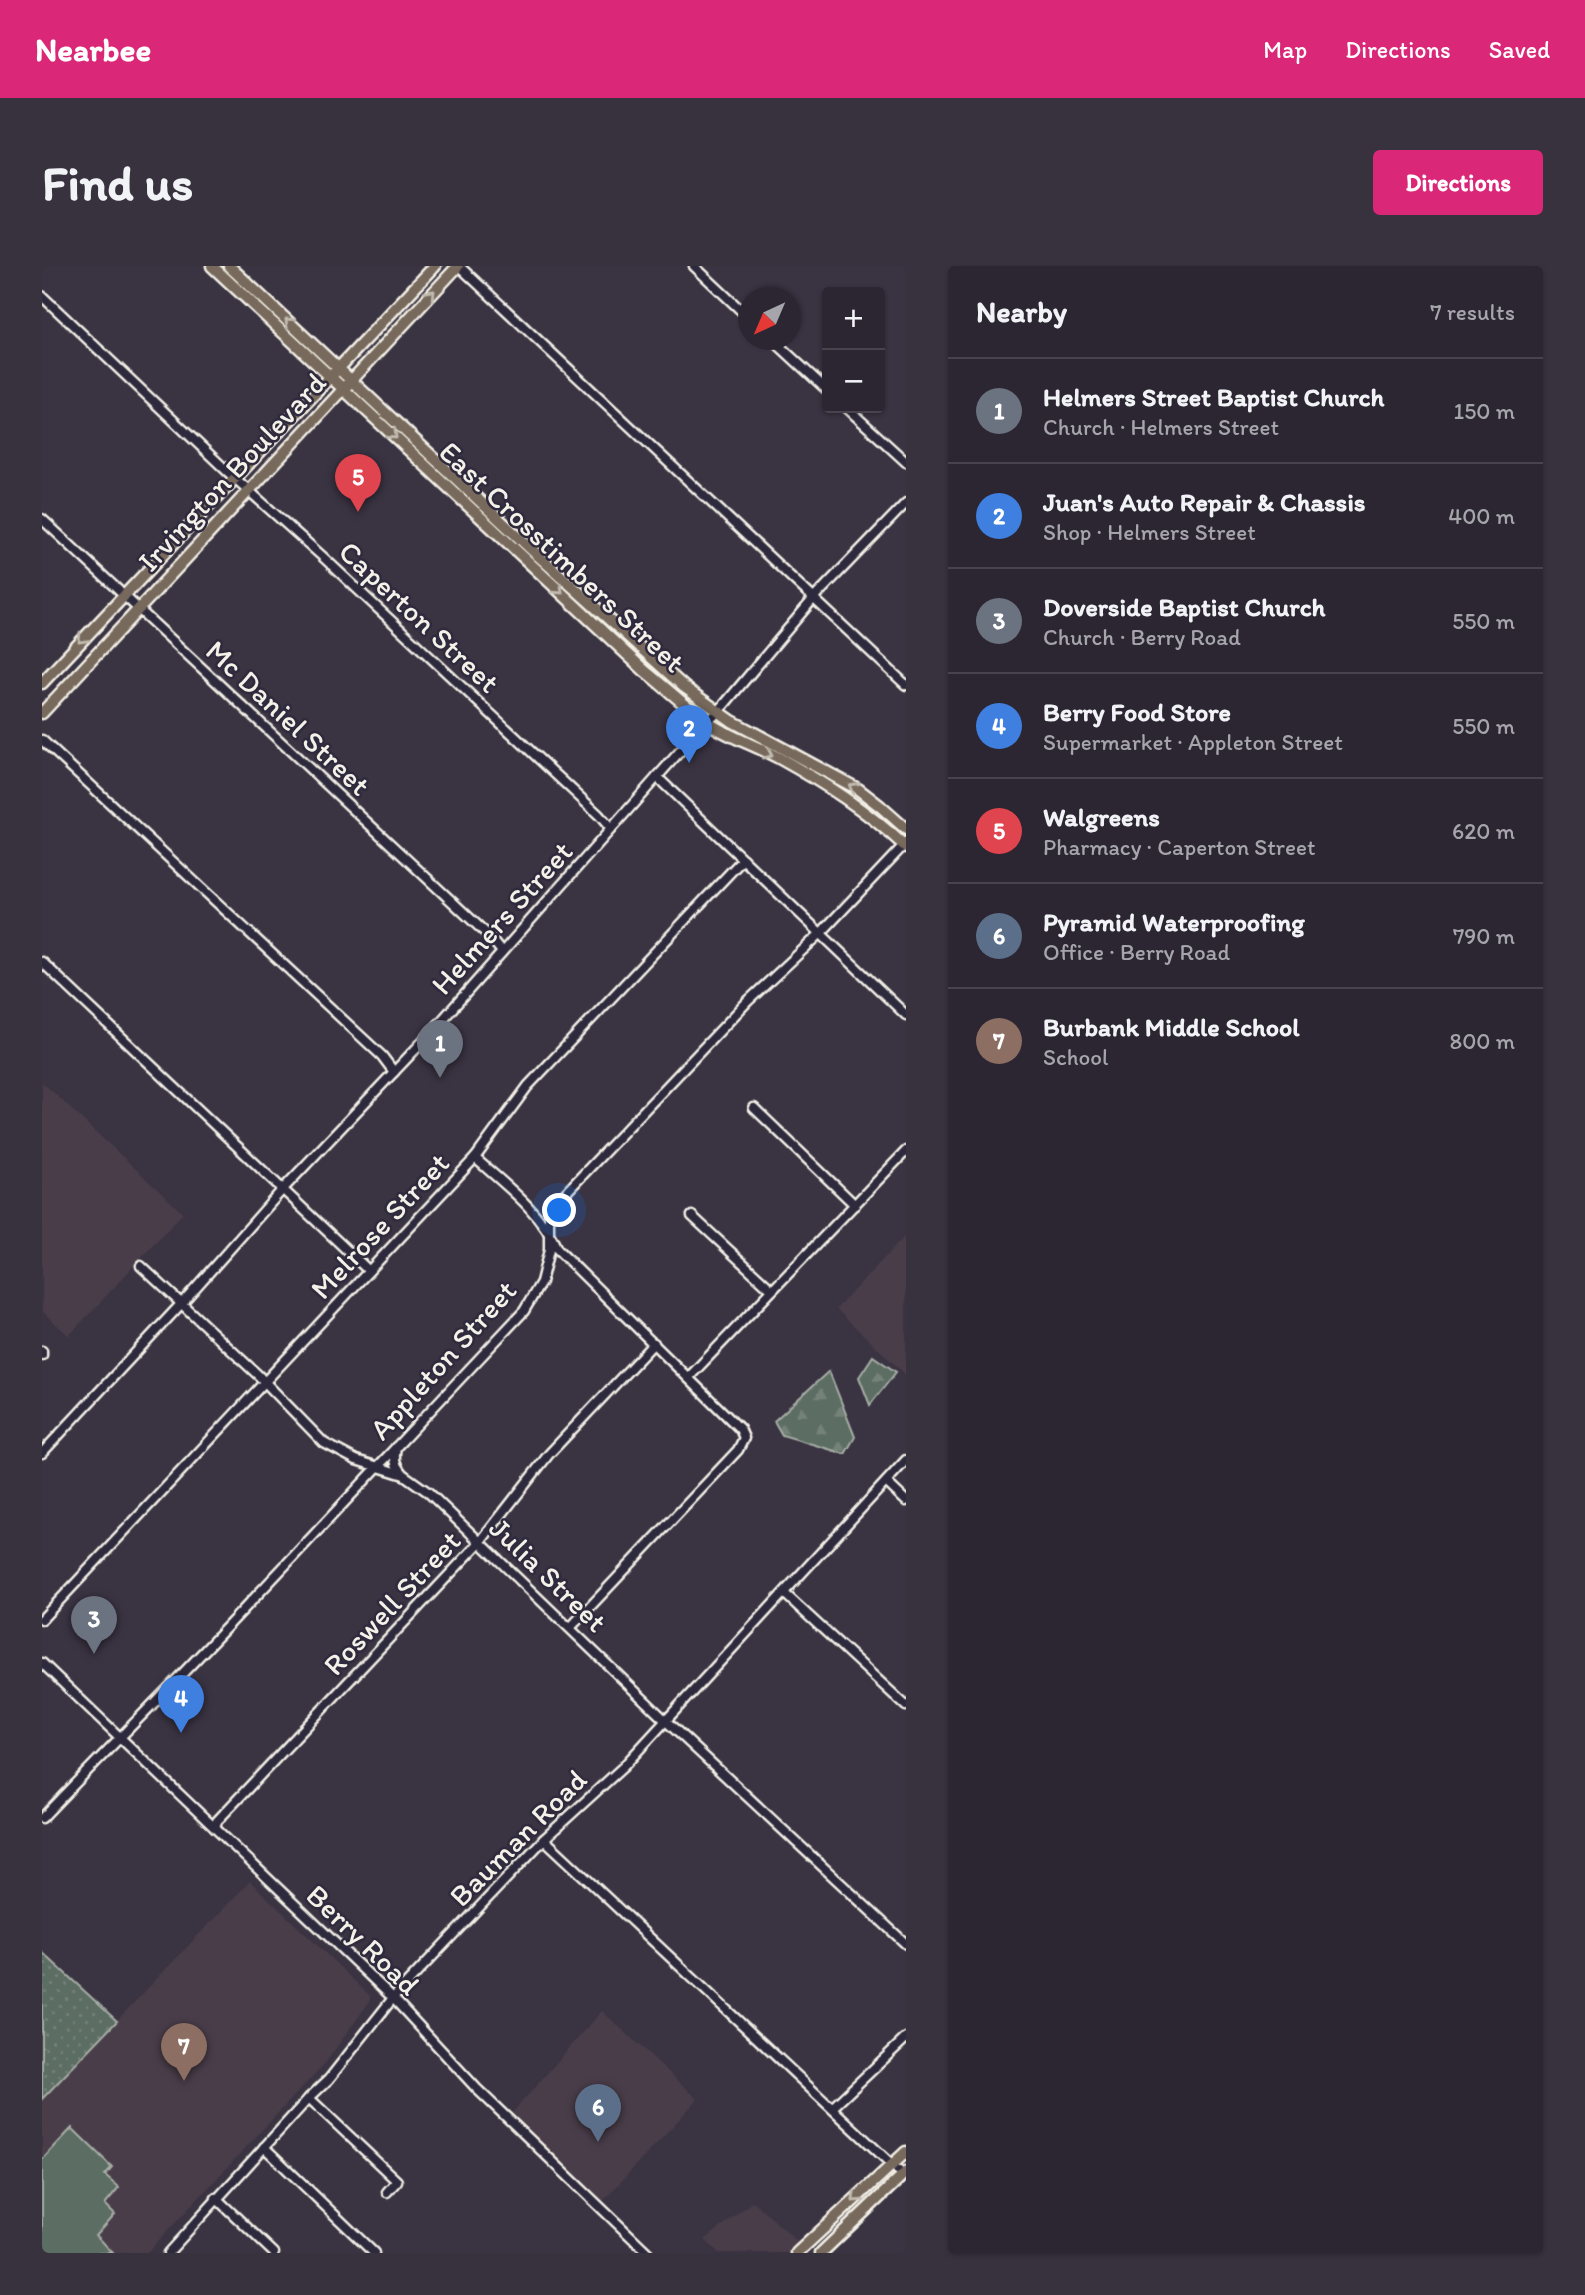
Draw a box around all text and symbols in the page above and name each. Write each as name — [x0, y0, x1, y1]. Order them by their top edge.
text: Nearbee — [35, 30, 151, 69]
text: Map — [1263, 35, 1307, 64]
text: Directions — [1345, 35, 1451, 64]
text: Saved — [1489, 35, 1550, 64]
button: Directions — [1373, 150, 1543, 215]
text: Find us — [42, 153, 193, 212]
north arrow — [738, 287, 801, 350]
map controls — [822, 287, 885, 413]
button: + — [822, 287, 885, 350]
one-way arrow — [423, 289, 436, 302]
text: Nearby — [976, 293, 1067, 330]
text: 7 results — [1430, 298, 1515, 326]
one-way arrow — [284, 318, 297, 330]
button: − — [822, 350, 885, 413]
street label: Irvington Boulevard — [130, 364, 334, 579]
text: Helmers Street Baptist Church — [1043, 381, 1384, 413]
text: 1 — [994, 397, 1004, 425]
text: 150 m — [1454, 397, 1515, 425]
text: Church · Helmers Street — [1043, 413, 1279, 441]
one-way arrow — [385, 427, 398, 439]
street label: East Crosstimbers Street — [432, 433, 693, 680]
pin: 5 — [335, 454, 381, 512]
text: Juan's Auto Repair & Chassis — [1043, 486, 1366, 518]
text: 2 — [993, 502, 1005, 530]
text: 400 m — [1448, 502, 1515, 530]
text: Shop · Helmers Street — [1043, 518, 1256, 546]
street label: Caperton Street — [331, 533, 507, 701]
one-way arrow — [551, 582, 564, 595]
text: Doverside Baptist Church — [1043, 591, 1325, 623]
text: 3 — [993, 607, 1005, 635]
text: 550 m — [1452, 607, 1515, 635]
text: Church · Berry Road — [1043, 623, 1241, 651]
one-way arrow — [78, 631, 91, 644]
street label: Mc Daniel Street — [198, 632, 378, 803]
text: Berry Food Store — [1043, 696, 1231, 728]
pin: 2 — [666, 705, 712, 763]
text: 4 — [992, 712, 1006, 740]
text: 550 m — [1452, 712, 1515, 740]
text: Supermarket · Appleton Street — [1043, 728, 1343, 756]
one-way arrow — [761, 746, 774, 760]
one-way arrow — [847, 782, 860, 795]
text: Walgreens — [1043, 801, 1160, 833]
text: 5 — [993, 817, 1005, 845]
text: 620 m — [1452, 817, 1515, 845]
street label: Helmers Street — [423, 833, 580, 1002]
text: Pharmacy · Caperton Street — [1043, 833, 1316, 861]
text: Pyramid Waterproofing — [1043, 906, 1305, 938]
text: 6 — [993, 922, 1005, 950]
text: 790 m — [1453, 922, 1515, 950]
text: Office · Berry Road — [1043, 938, 1230, 966]
text: Burbank Middle School — [1043, 1011, 1300, 1043]
pin: 1 — [417, 1020, 463, 1078]
text: 7 — [993, 1027, 1005, 1055]
text: 800 m — [1450, 1027, 1515, 1055]
text: School — [1043, 1043, 1108, 1071]
street label: Melrose Street — [302, 1145, 457, 1307]
your location — [542, 1193, 576, 1227]
street label: Appleton Street — [361, 1272, 524, 1447]
street label: Julia Street — [482, 1509, 615, 1640]
street label: Roswell Street — [315, 1522, 468, 1683]
pin: 3 — [71, 1596, 117, 1654]
pin: 4 — [158, 1675, 204, 1733]
street label: Bauman Road — [441, 1761, 594, 1914]
street label: Berry Road — [299, 1876, 428, 2003]
pin: 7 — [161, 2023, 207, 2081]
pin: 6 — [575, 2084, 621, 2142]
one-way arrow — [851, 2190, 864, 2203]

